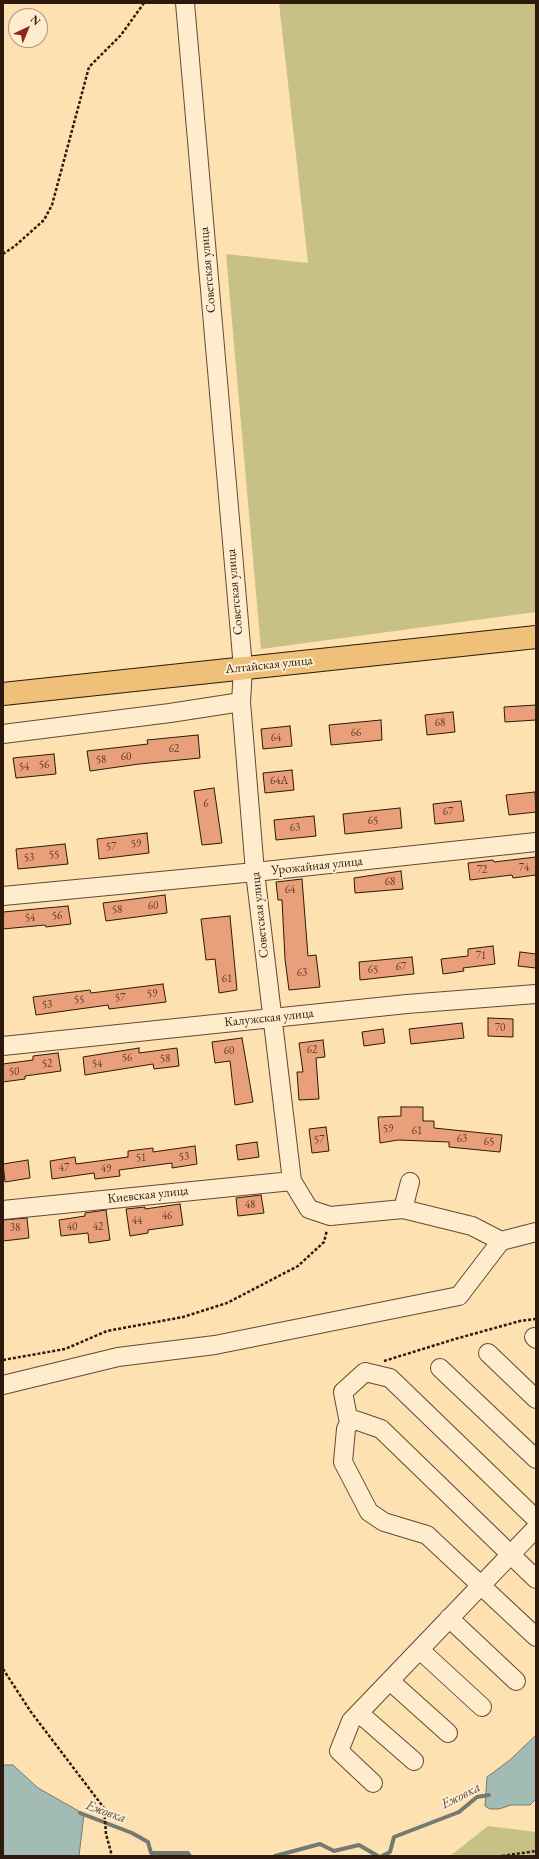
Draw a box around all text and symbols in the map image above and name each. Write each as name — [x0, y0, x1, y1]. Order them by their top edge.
north arrow — [8, 8, 48, 48]
text: N — [28, 12, 44, 28]
street label: Советская улица — [196, 226, 220, 314]
street label: Советская улица — [223, 548, 247, 636]
street label: Алтайская улица — [225, 653, 313, 677]
house number: 68 — [435, 716, 445, 730]
house number: 66 — [351, 726, 361, 740]
house number: 64 — [271, 731, 281, 745]
house number: 62 — [169, 742, 179, 756]
house number: 60 — [121, 750, 131, 764]
house number: 58 — [96, 753, 106, 767]
house number: 56 — [39, 758, 49, 772]
house number: 54 — [19, 760, 29, 774]
house number: 64А — [270, 774, 288, 788]
house number: 6 — [203, 797, 209, 811]
house number: 67 — [443, 805, 453, 819]
house number: 65 — [368, 814, 378, 828]
house number: 63 — [290, 821, 300, 835]
house number: 59 — [131, 837, 141, 851]
house number: 57 — [106, 840, 116, 854]
house number: 55 — [49, 848, 59, 862]
house number: 53 — [24, 851, 34, 865]
street label: Урожайная улица — [271, 853, 363, 879]
house number: 74 — [519, 861, 529, 875]
house number: 72 — [477, 863, 487, 877]
street label: Советская улица — [248, 871, 272, 959]
house number: 68 — [385, 875, 395, 889]
house number: 64 — [285, 883, 295, 897]
house number: 60 — [148, 899, 158, 913]
house number: 58 — [112, 903, 122, 917]
house number: 56 — [52, 909, 62, 923]
house number: 54 — [25, 911, 35, 925]
house number: 71 — [476, 949, 486, 963]
house number: 67 — [396, 960, 406, 974]
house number: 65 — [368, 963, 378, 977]
house number: 63 — [297, 966, 307, 980]
house number: 61 — [222, 972, 232, 986]
house number: 59 — [147, 987, 157, 1001]
house number: 57 — [115, 991, 125, 1005]
house number: 55 — [74, 993, 84, 1007]
house number: 53 — [42, 998, 52, 1012]
street label: Калужская улица — [224, 1006, 314, 1030]
house number: 70 — [495, 1021, 505, 1035]
house number: 62 — [307, 1043, 317, 1057]
house number: 60 — [224, 1044, 234, 1058]
house number: 56 — [122, 1051, 132, 1065]
house number: 58 — [160, 1052, 170, 1066]
house number: 52 — [42, 1057, 52, 1071]
house number: 54 — [92, 1057, 102, 1071]
house number: 50 — [9, 1065, 19, 1079]
house number: 59 — [383, 1122, 393, 1136]
house number: 61 — [412, 1124, 422, 1138]
house number: 63 — [457, 1132, 467, 1146]
house number: 57 — [314, 1133, 324, 1147]
house number: 65 — [484, 1135, 494, 1149]
house number: 53 — [179, 1150, 189, 1164]
house number: 51 — [136, 1151, 146, 1165]
house number: 47 — [59, 1161, 69, 1175]
house number: 49 — [101, 1162, 111, 1176]
street label: Киевская улица — [107, 1183, 189, 1207]
house number: 48 — [245, 1198, 255, 1212]
house number: 46 — [162, 1209, 172, 1223]
house number: 44 — [132, 1214, 142, 1228]
house number: 40 — [67, 1220, 77, 1234]
house number: 42 — [93, 1220, 103, 1234]
house number: 38 — [10, 1221, 20, 1235]
water label: Ежовка — [439, 1779, 483, 1813]
water label: Ежовка — [84, 1797, 128, 1827]

